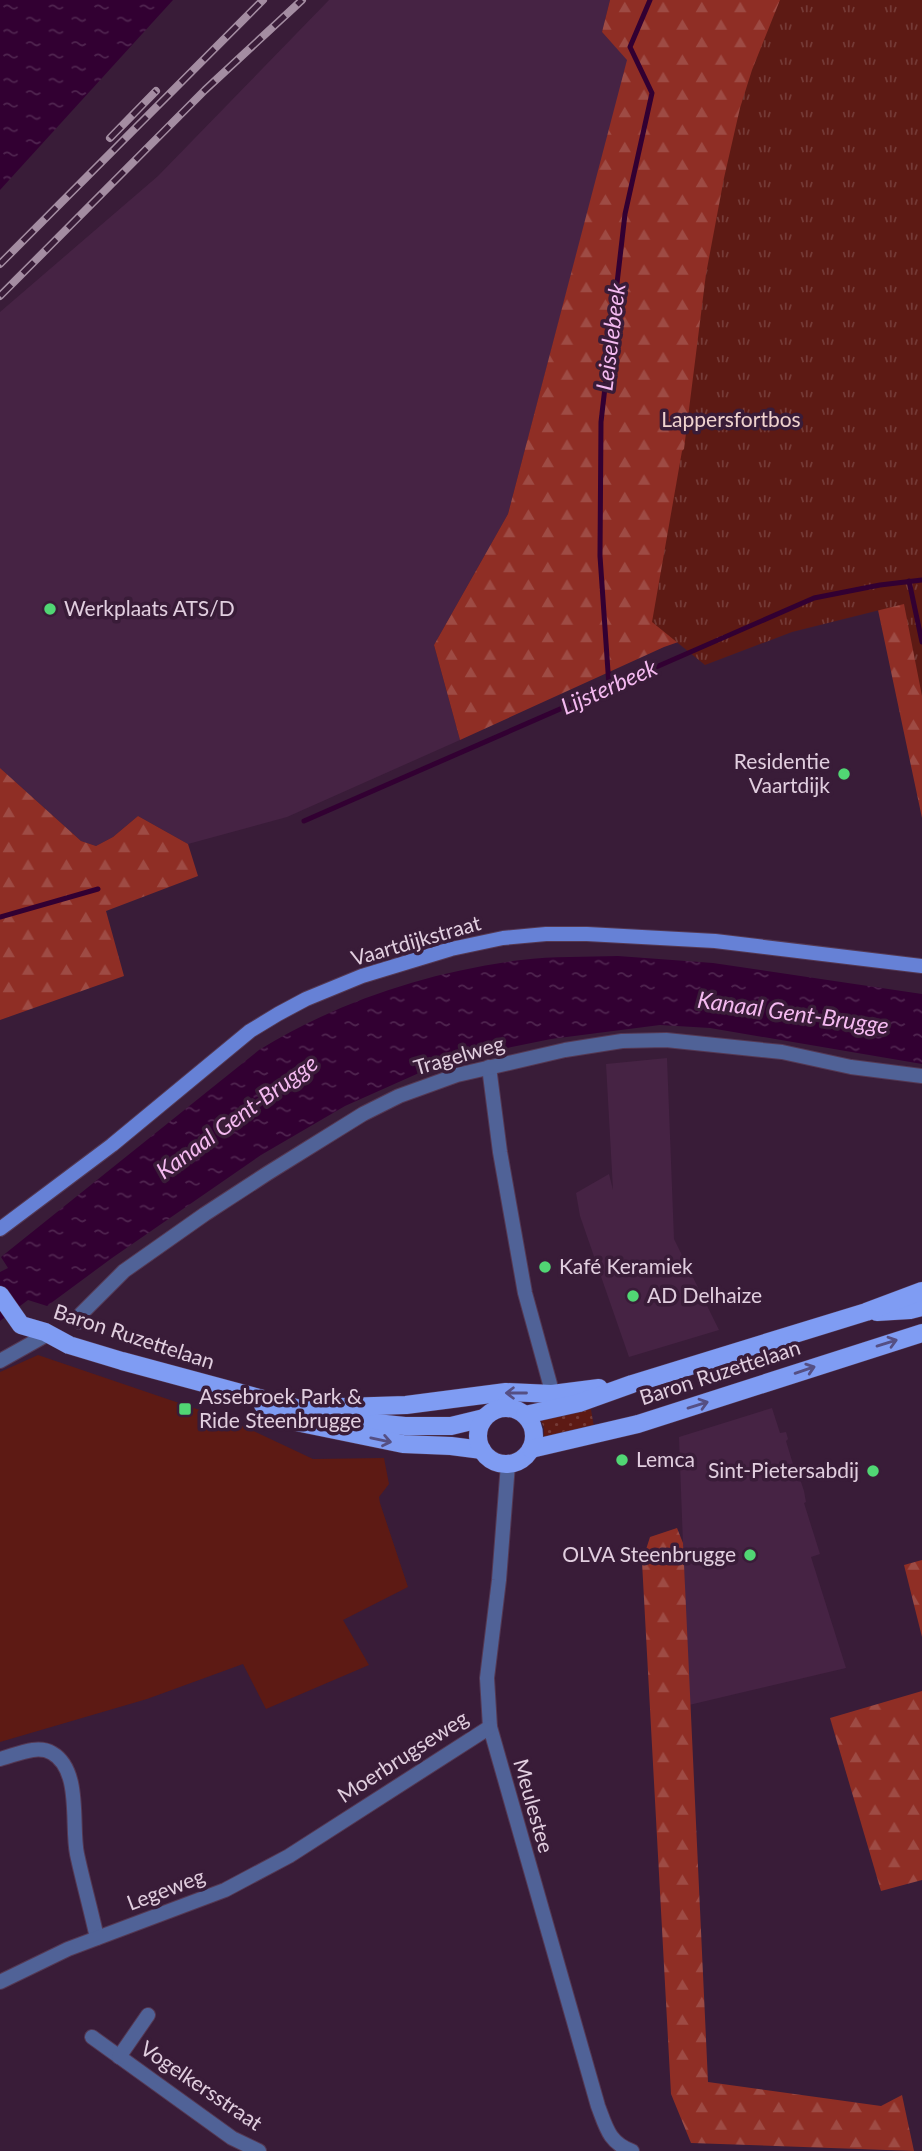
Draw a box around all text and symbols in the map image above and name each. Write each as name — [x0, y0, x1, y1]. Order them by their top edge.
water label: Leiselebeek — [590, 281, 631, 392]
park label: Lappersfortbos — [661, 406, 801, 431]
place label: Werkplaats ATS/D — [64, 595, 235, 620]
marker: Werkplaats ATS/D — [42, 601, 58, 617]
water label: Lijsterbeek — [556, 652, 662, 720]
place label: Residentie Vaartdijk — [734, 748, 830, 797]
marker: Residentie Vaartdijk — [836, 766, 852, 782]
street label: Vaartdijkstraat — [348, 909, 484, 970]
water label: Kanaal Gent-Brugge — [696, 985, 891, 1039]
street label: Tragelweg — [410, 1030, 507, 1079]
water label: Kanaal Gent-Brugge — [150, 1048, 323, 1184]
place label: Kafé Keramiek — [559, 1253, 693, 1278]
marker: Kafé Keramiek — [537, 1259, 553, 1275]
place label: AD Delhaize — [647, 1282, 762, 1307]
marker: AD Delhaize — [625, 1288, 641, 1304]
street label: Baron Ruzettelaan — [51, 1298, 218, 1373]
street label: Baron Ruzettelaan — [636, 1334, 803, 1409]
one-way arrow — [876, 1336, 898, 1349]
one-way arrow — [793, 1363, 815, 1375]
place label: Assebroek Park & Ride Steenbrugge — [199, 1383, 362, 1432]
one-way arrow — [504, 1386, 527, 1400]
one-way arrow — [687, 1398, 709, 1411]
marker: Assebroek Park & Ride Steenbrugge — [177, 1401, 193, 1417]
one-way arrow — [369, 1433, 392, 1447]
place label: Lemca — [636, 1446, 695, 1471]
marker: Lemca — [614, 1452, 630, 1468]
place label: Sint-Pietersabdij — [708, 1457, 859, 1482]
marker: Sint-Pietersabdij — [865, 1463, 881, 1479]
place label: OLVA Steenbrugge — [562, 1541, 736, 1566]
marker: OLVA Steenbrugge — [742, 1547, 758, 1563]
street label: Moerbrugseweg — [332, 1704, 472, 1807]
street label: Meulestee — [509, 1756, 560, 1856]
street label: Legeweg — [123, 1862, 208, 1915]
street label: Vogelkersstraat — [136, 2035, 268, 2135]

